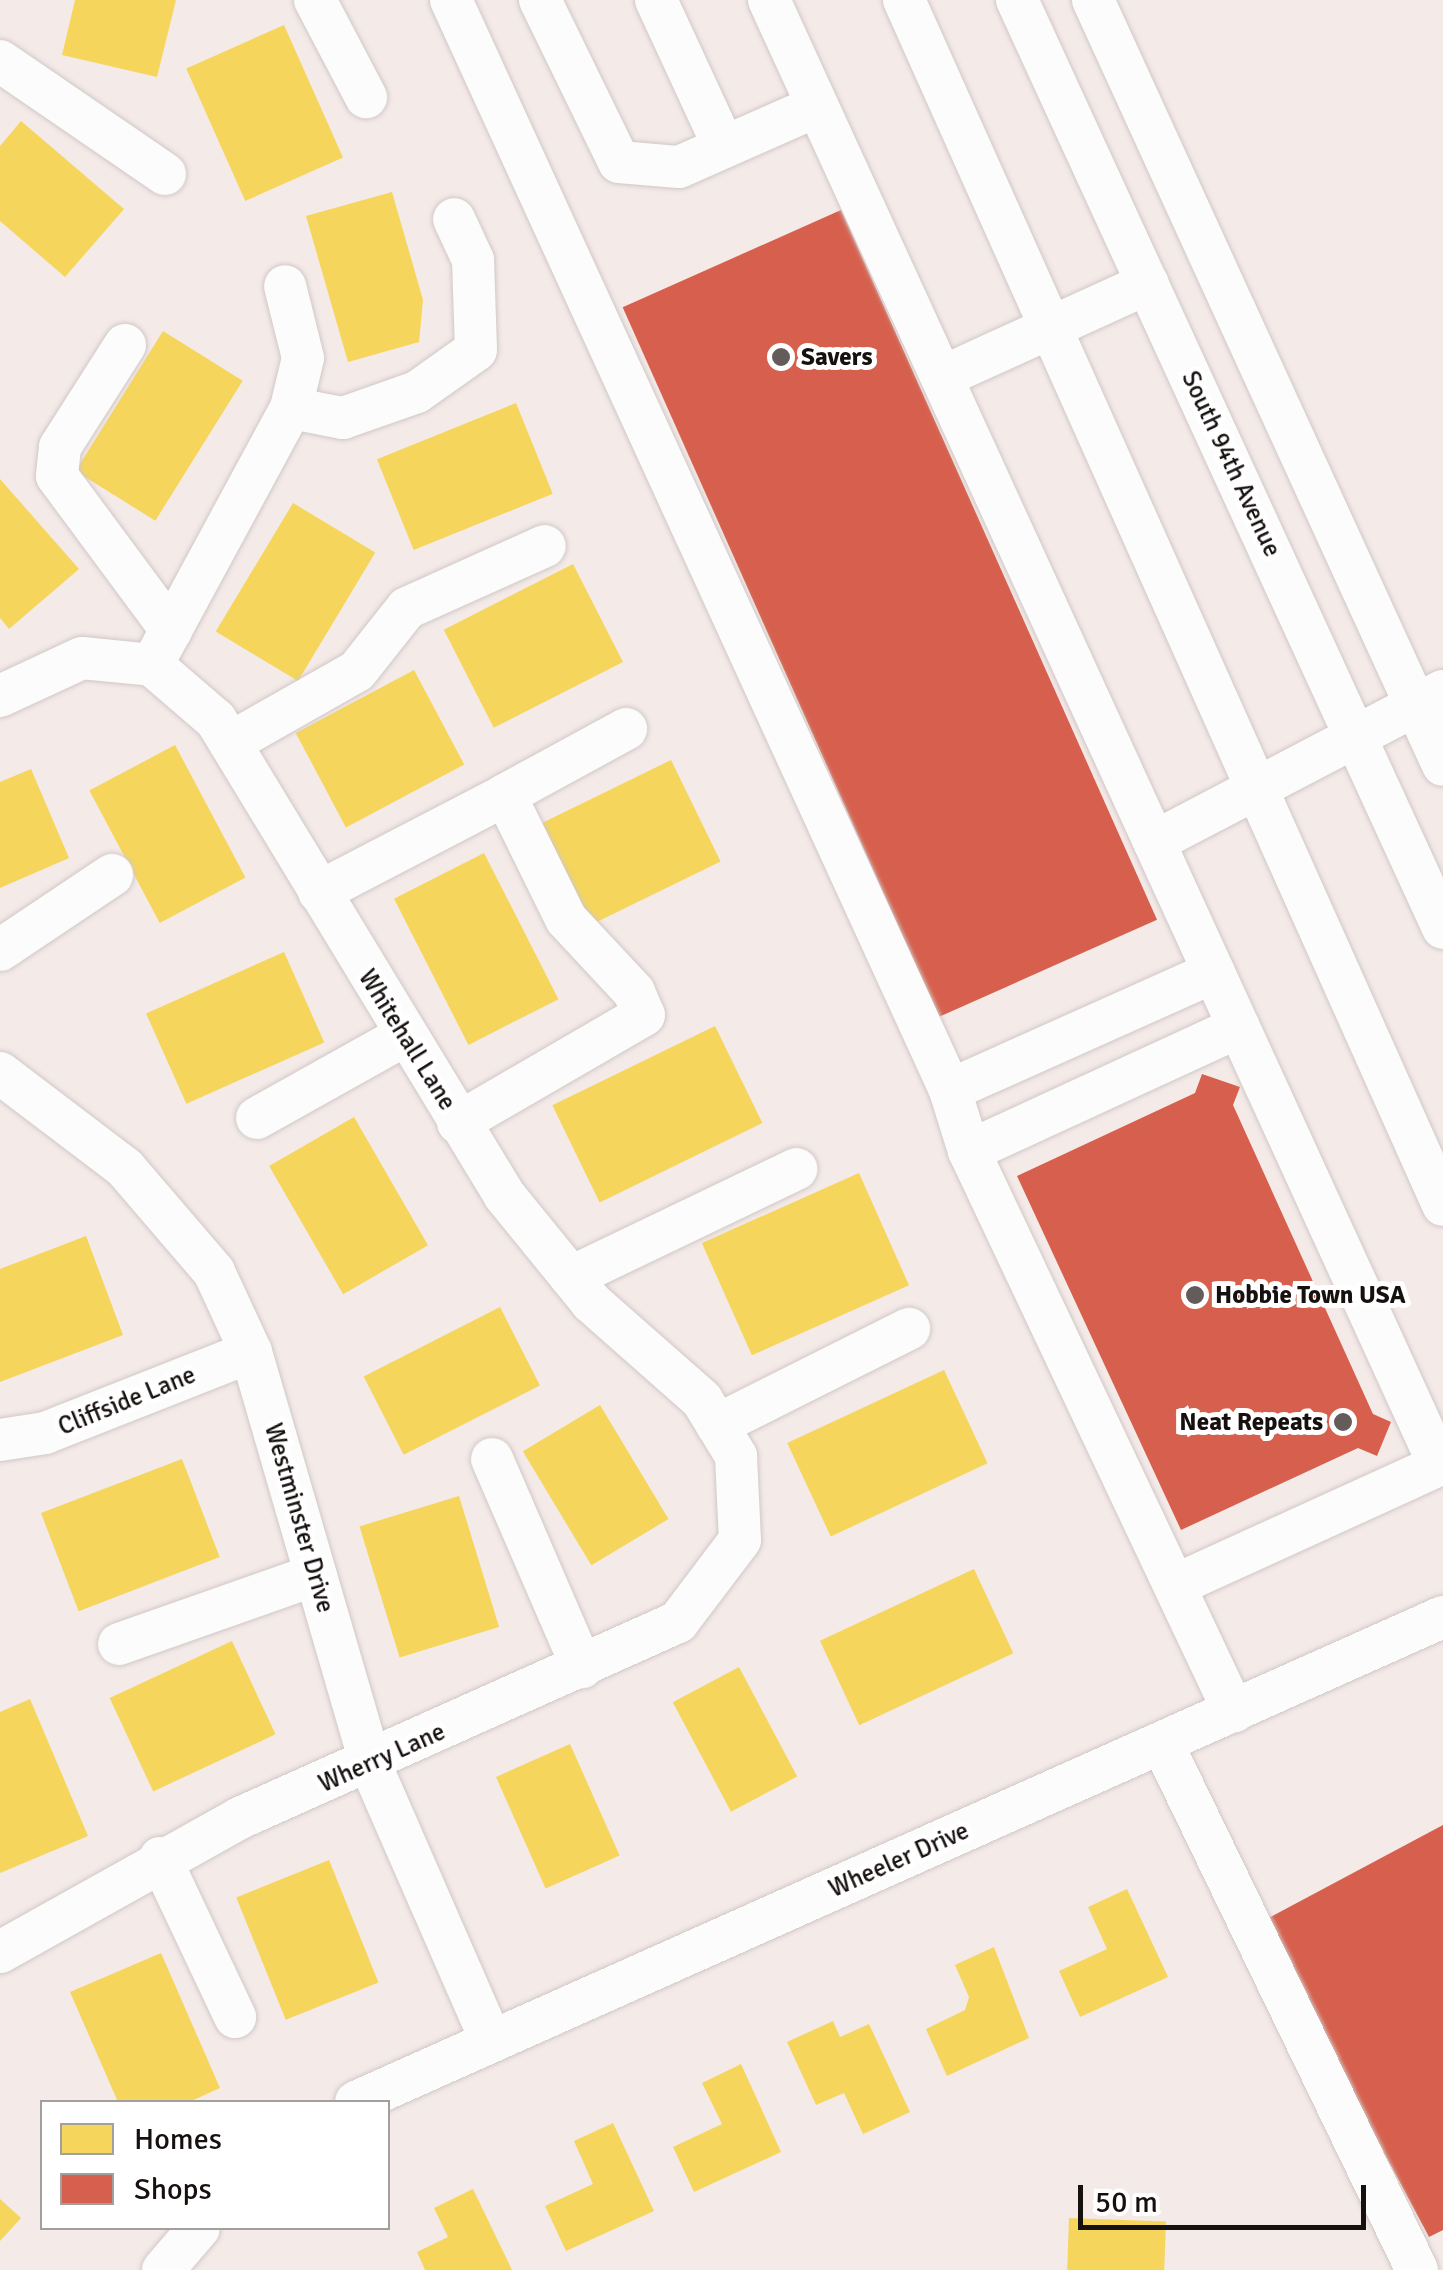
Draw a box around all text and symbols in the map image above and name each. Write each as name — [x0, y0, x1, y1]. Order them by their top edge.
place label: Savers — [801, 342, 873, 372]
marker: Savers — [770, 346, 792, 368]
street label: South 94th Avenue — [1175, 366, 1287, 562]
street label: Whitehall Lane — [352, 964, 462, 1116]
place label: Hobbie Town USA — [1215, 1280, 1406, 1310]
marker: Hobbie Town USA — [1184, 1284, 1206, 1306]
street label: Cliffside Lane — [54, 1360, 200, 1442]
place label: Neat Repeats — [1179, 1407, 1323, 1437]
marker: Neat Repeats — [1332, 1411, 1354, 1433]
street label: Westminster Drive — [258, 1420, 340, 1616]
street label: Wherry Lane — [314, 1717, 450, 1799]
street label: Wheeler Drive — [824, 1816, 974, 1904]
legend — [40, 2100, 390, 2230]
text: Homes — [134, 2121, 222, 2158]
scale bar — [1083, 2165, 1370, 2227]
text: Shops — [134, 2171, 212, 2208]
text: 50 m — [1095, 2184, 1158, 2221]

